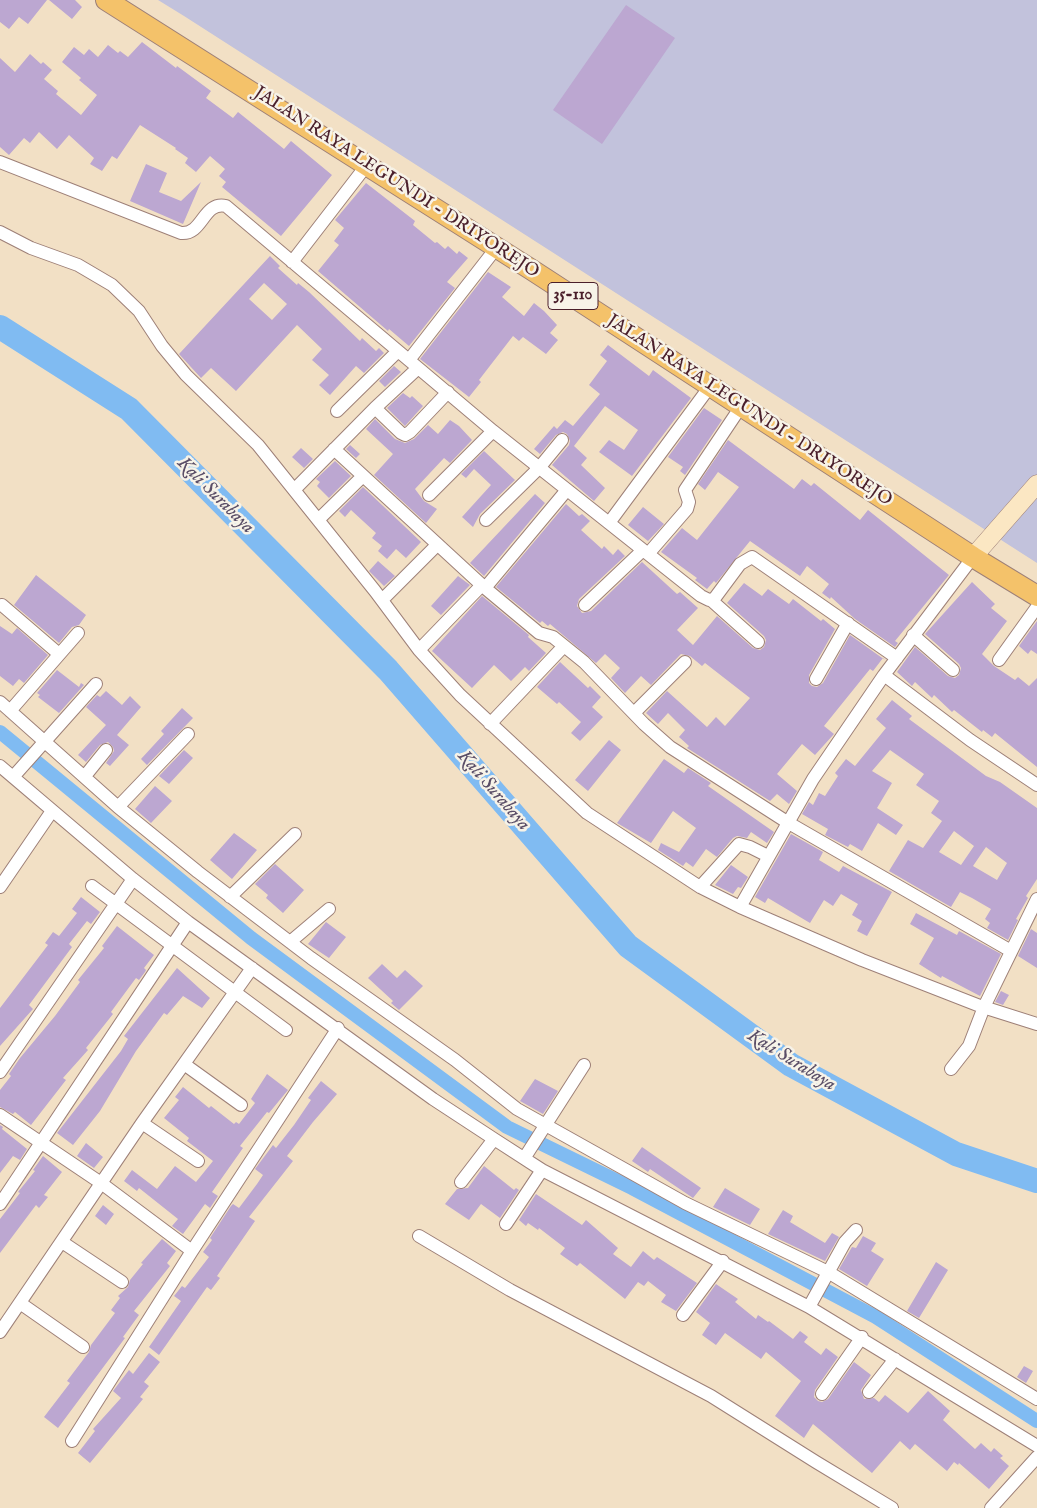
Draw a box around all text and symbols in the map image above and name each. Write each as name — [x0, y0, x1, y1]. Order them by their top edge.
street label: JALAN RAYA LEGUNDI - DRIYOREJO — [249, 83, 543, 283]
road number: 35-110 — [548, 282, 598, 310]
street label: JALAN RAYA LEGUNDI - DRIYOREJO — [602, 311, 896, 511]
water label: Kali Surabaya — [172, 453, 258, 539]
water label: Kali Surabaya — [452, 746, 534, 836]
water label: Kali Surabaya — [743, 1025, 839, 1097]

